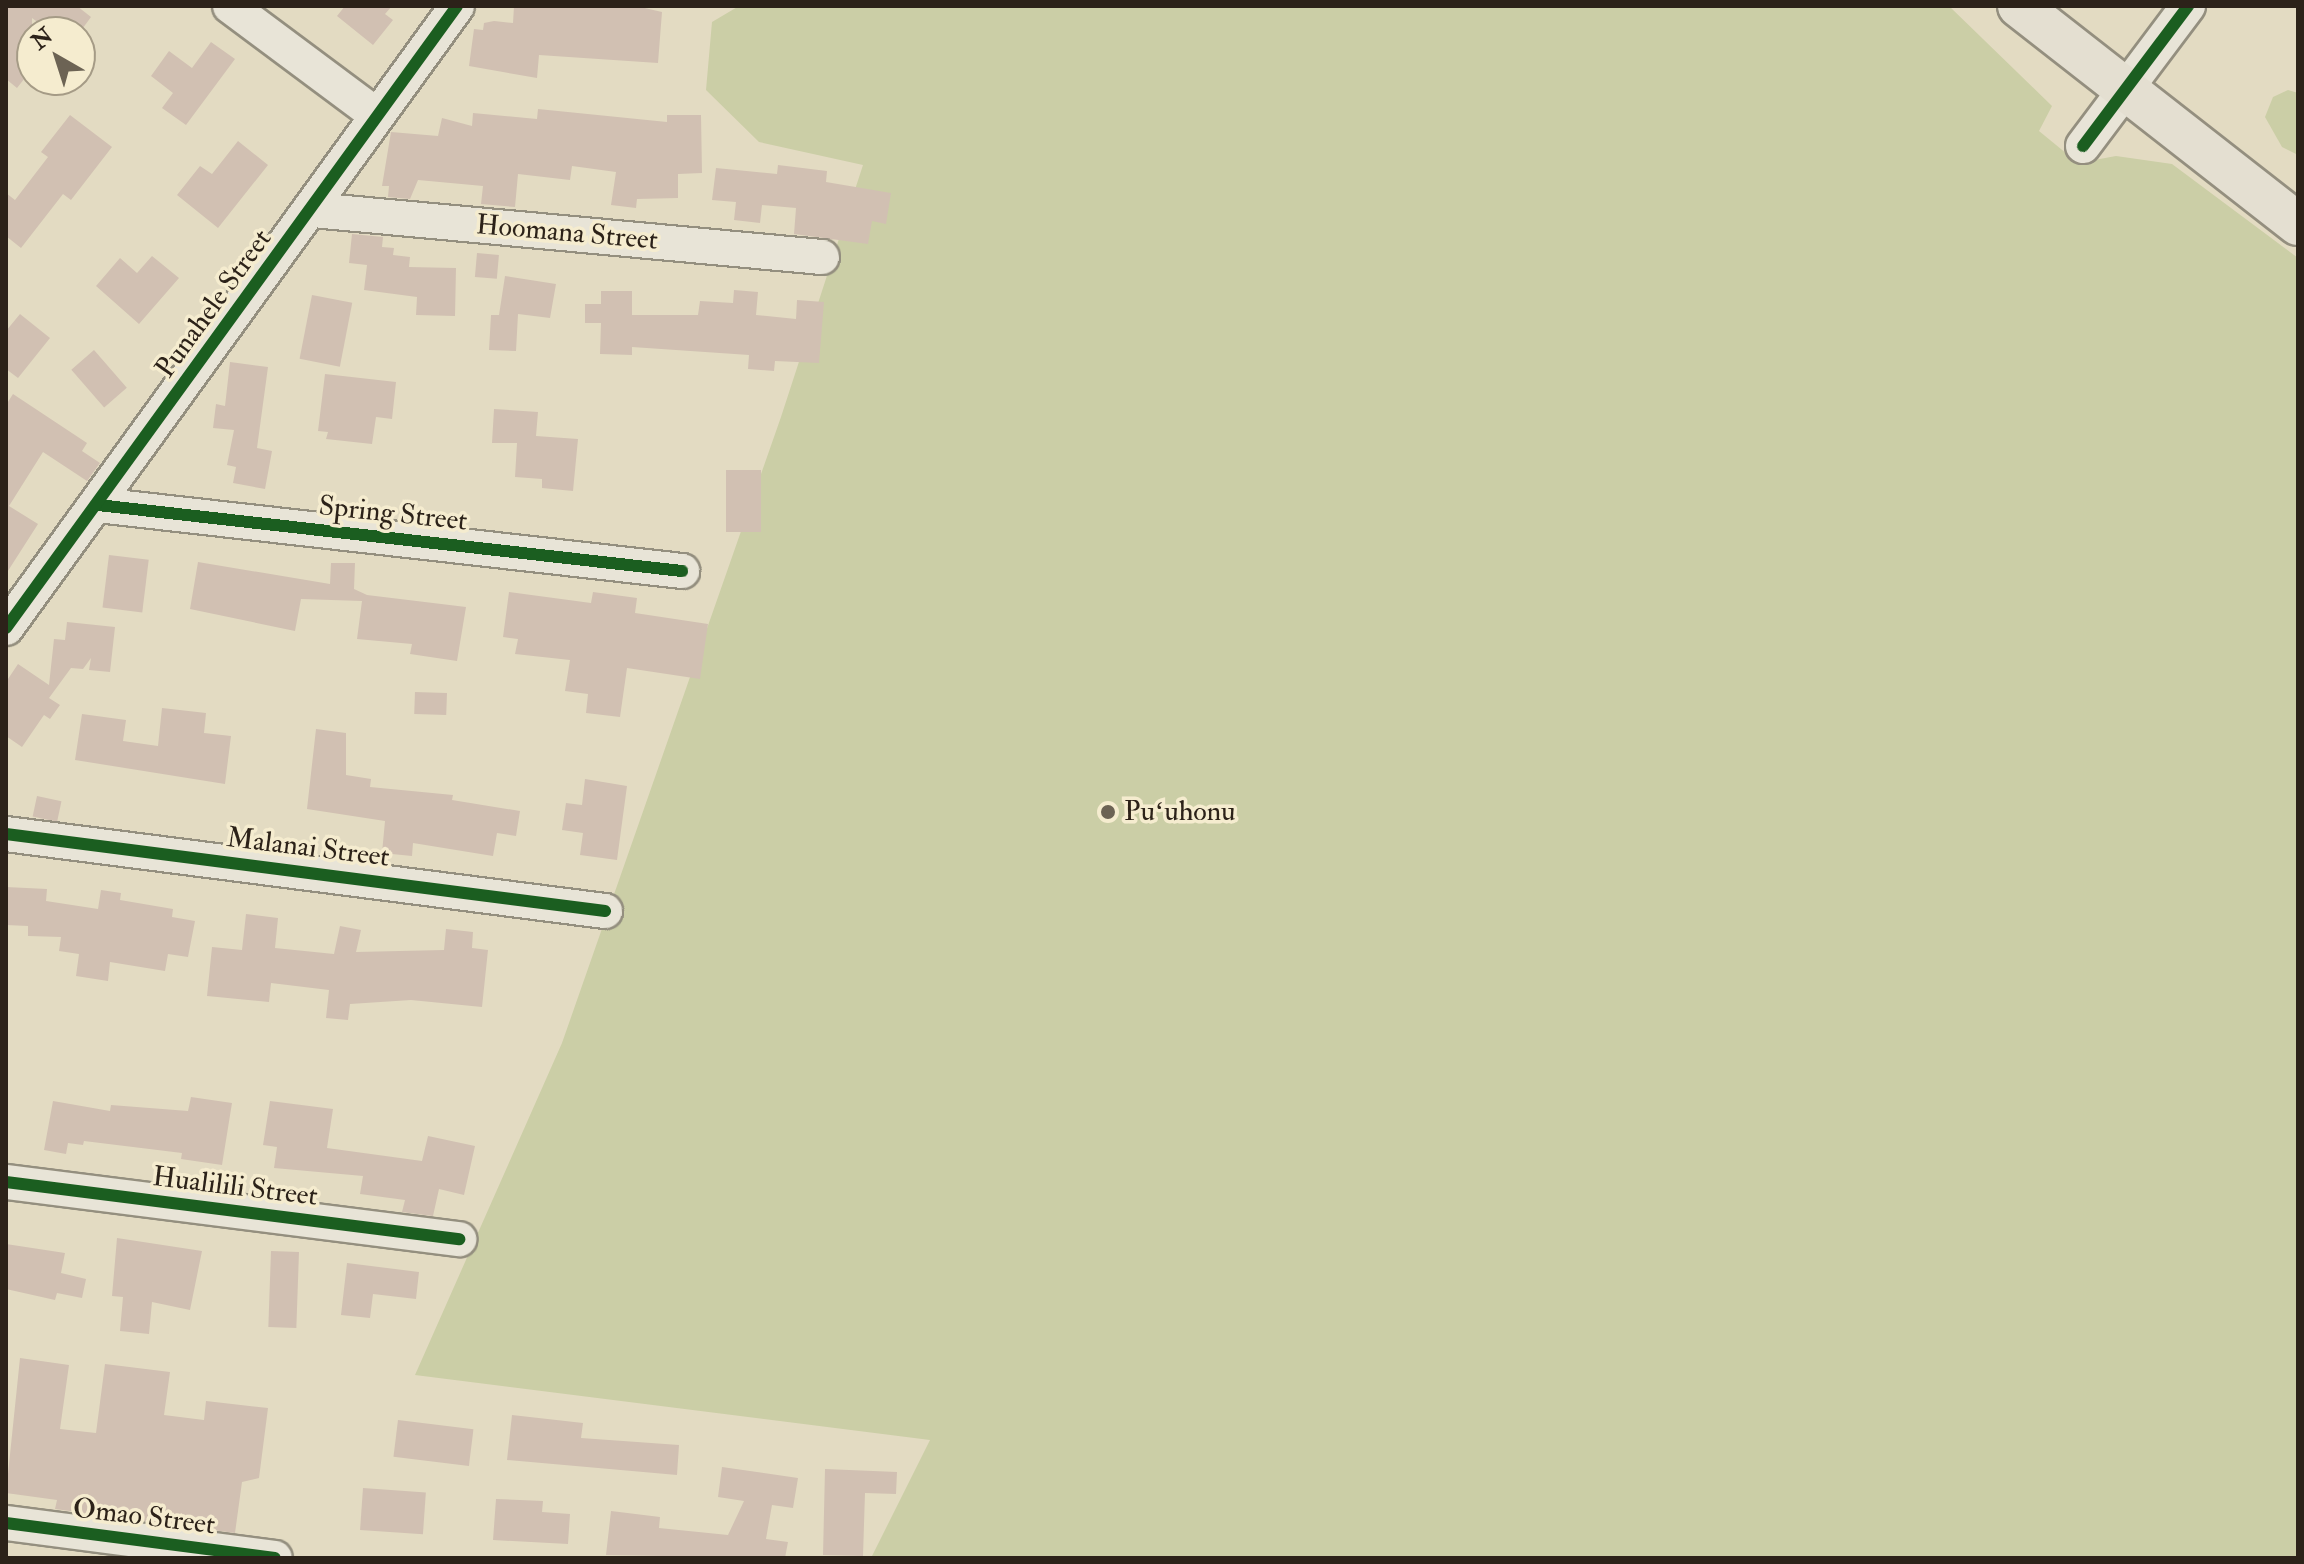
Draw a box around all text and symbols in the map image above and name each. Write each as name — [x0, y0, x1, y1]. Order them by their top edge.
north arrow — [16, 16, 96, 96]
text: N — [26, 22, 59, 56]
street label: Hoomana Street — [475, 208, 659, 258]
street label: Punahele Street — [149, 223, 279, 385]
street label: Spring Street — [317, 489, 469, 539]
place label: Puʻuhonu — [1124, 795, 1236, 829]
marker: Puʻuhonu — [1099, 803, 1117, 821]
street label: Malanai Street — [225, 821, 391, 875]
street label: Hualilili Street — [151, 1160, 319, 1214]
street label: Omao Street — [71, 1492, 217, 1542]

